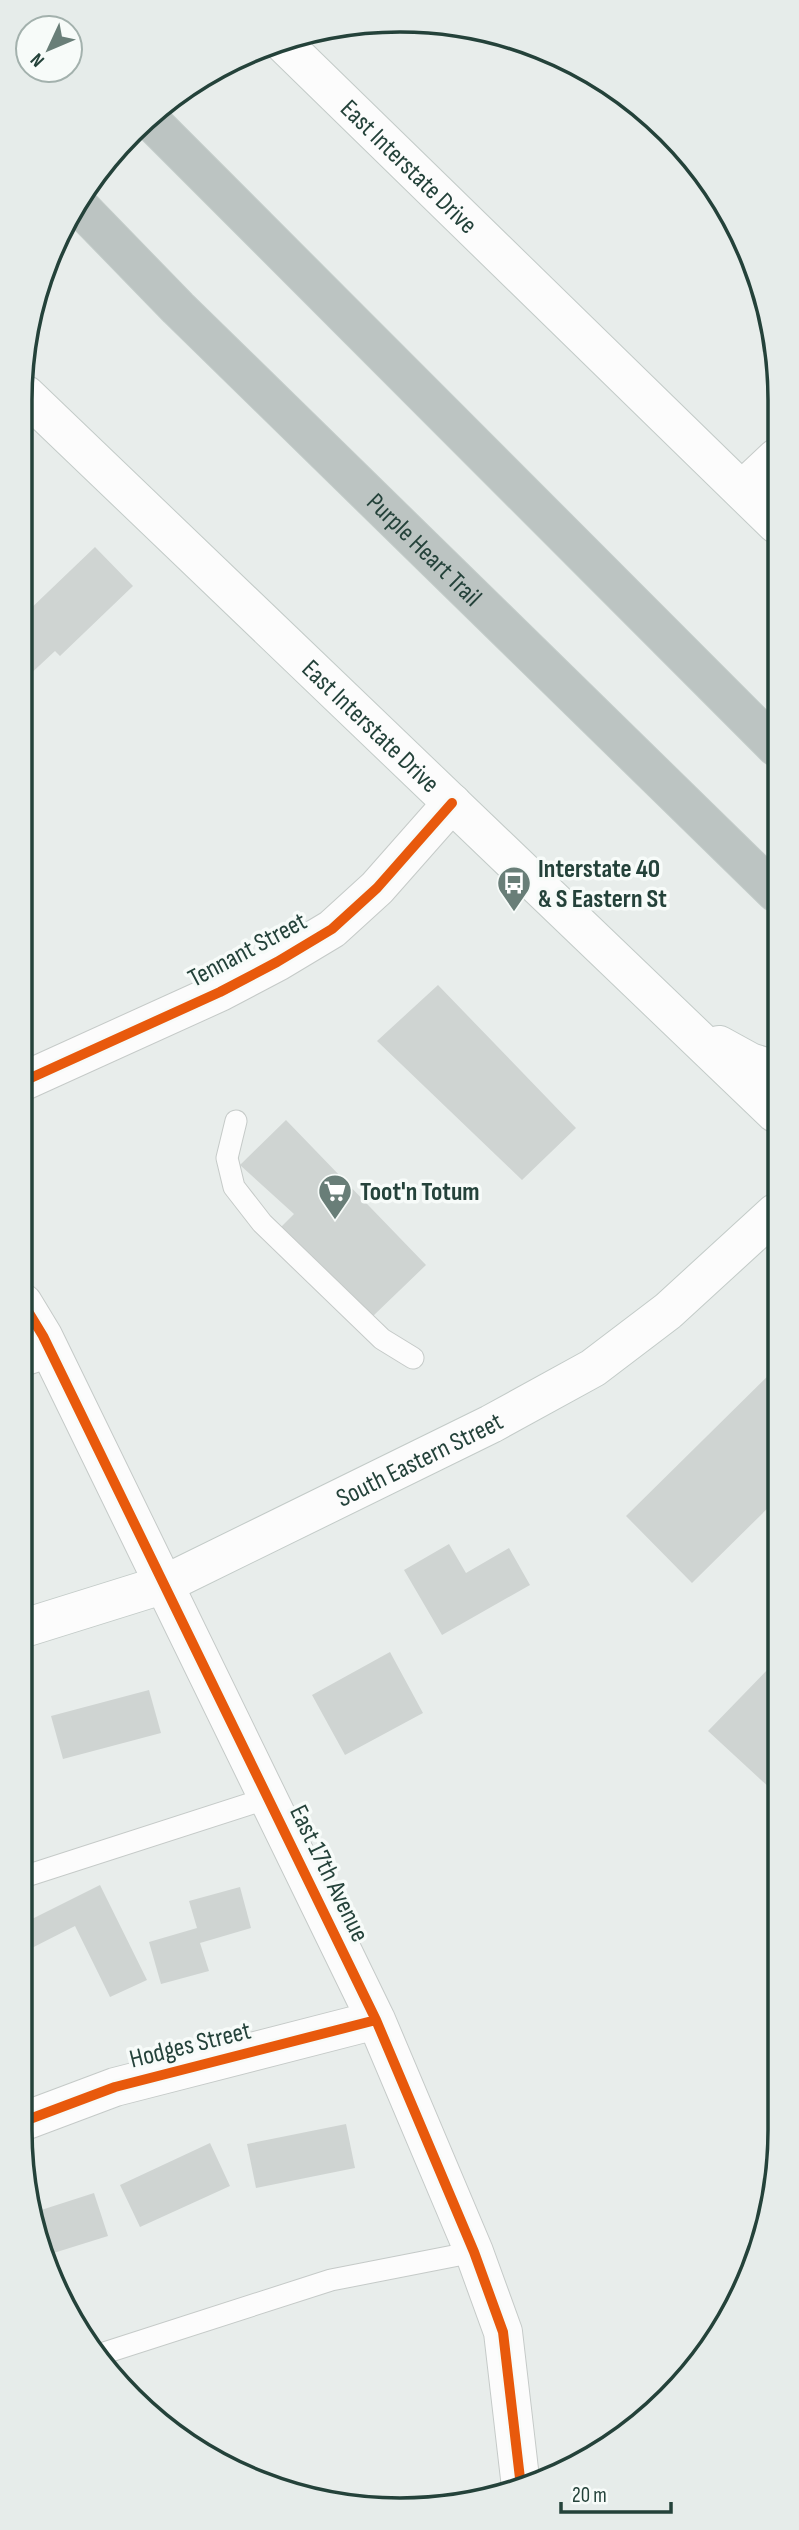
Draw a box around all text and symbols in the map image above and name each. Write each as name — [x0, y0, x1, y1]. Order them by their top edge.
north arrow — [14, 14, 84, 84]
text: N — [26, 48, 50, 71]
street label: East Interstate Drive — [333, 94, 483, 241]
street label: Purple Heart Trail — [360, 487, 487, 613]
street label: East Interstate Drive — [295, 654, 445, 800]
place label: Interstate 40 & S Eastern St — [538, 854, 667, 915]
bus stop icon: Interstate 40 & S Eastern St — [495, 864, 533, 913]
street label: Tennant Street — [183, 906, 312, 994]
supermarket icon: Toot'n Totum — [316, 1172, 354, 1221]
place label: Toot'n Totum — [360, 1177, 480, 1208]
street label: South Eastern Street — [332, 1407, 509, 1515]
street label: East 17th Avenue — [282, 1800, 375, 1947]
street label: Hodges Street — [127, 2015, 254, 2075]
scale bar — [561, 2470, 671, 2514]
text: 20 m — [572, 2483, 607, 2508]

